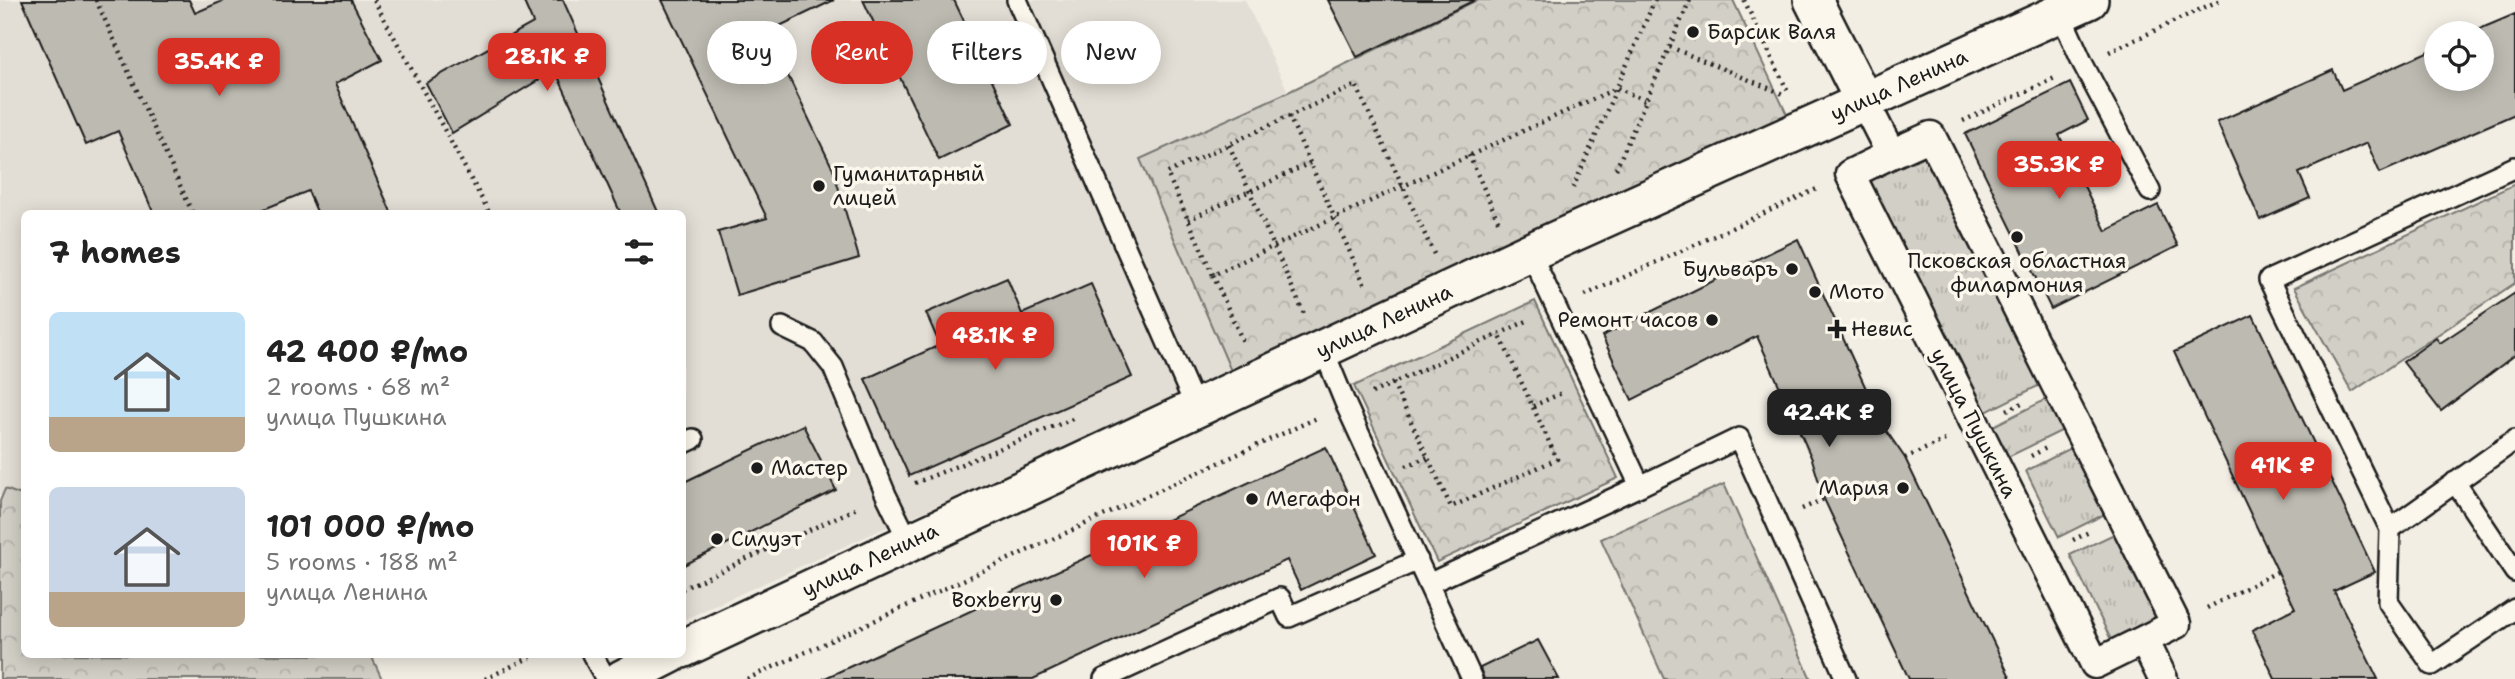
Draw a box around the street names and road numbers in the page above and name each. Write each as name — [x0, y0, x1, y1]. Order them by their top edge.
street label: улица Ленина — [1826, 42, 1972, 128]
street label: улица Ленина — [1311, 277, 1457, 365]
street label: улица Пушкина — [1924, 343, 2024, 503]
street label: улица Ленина — [797, 516, 943, 604]

